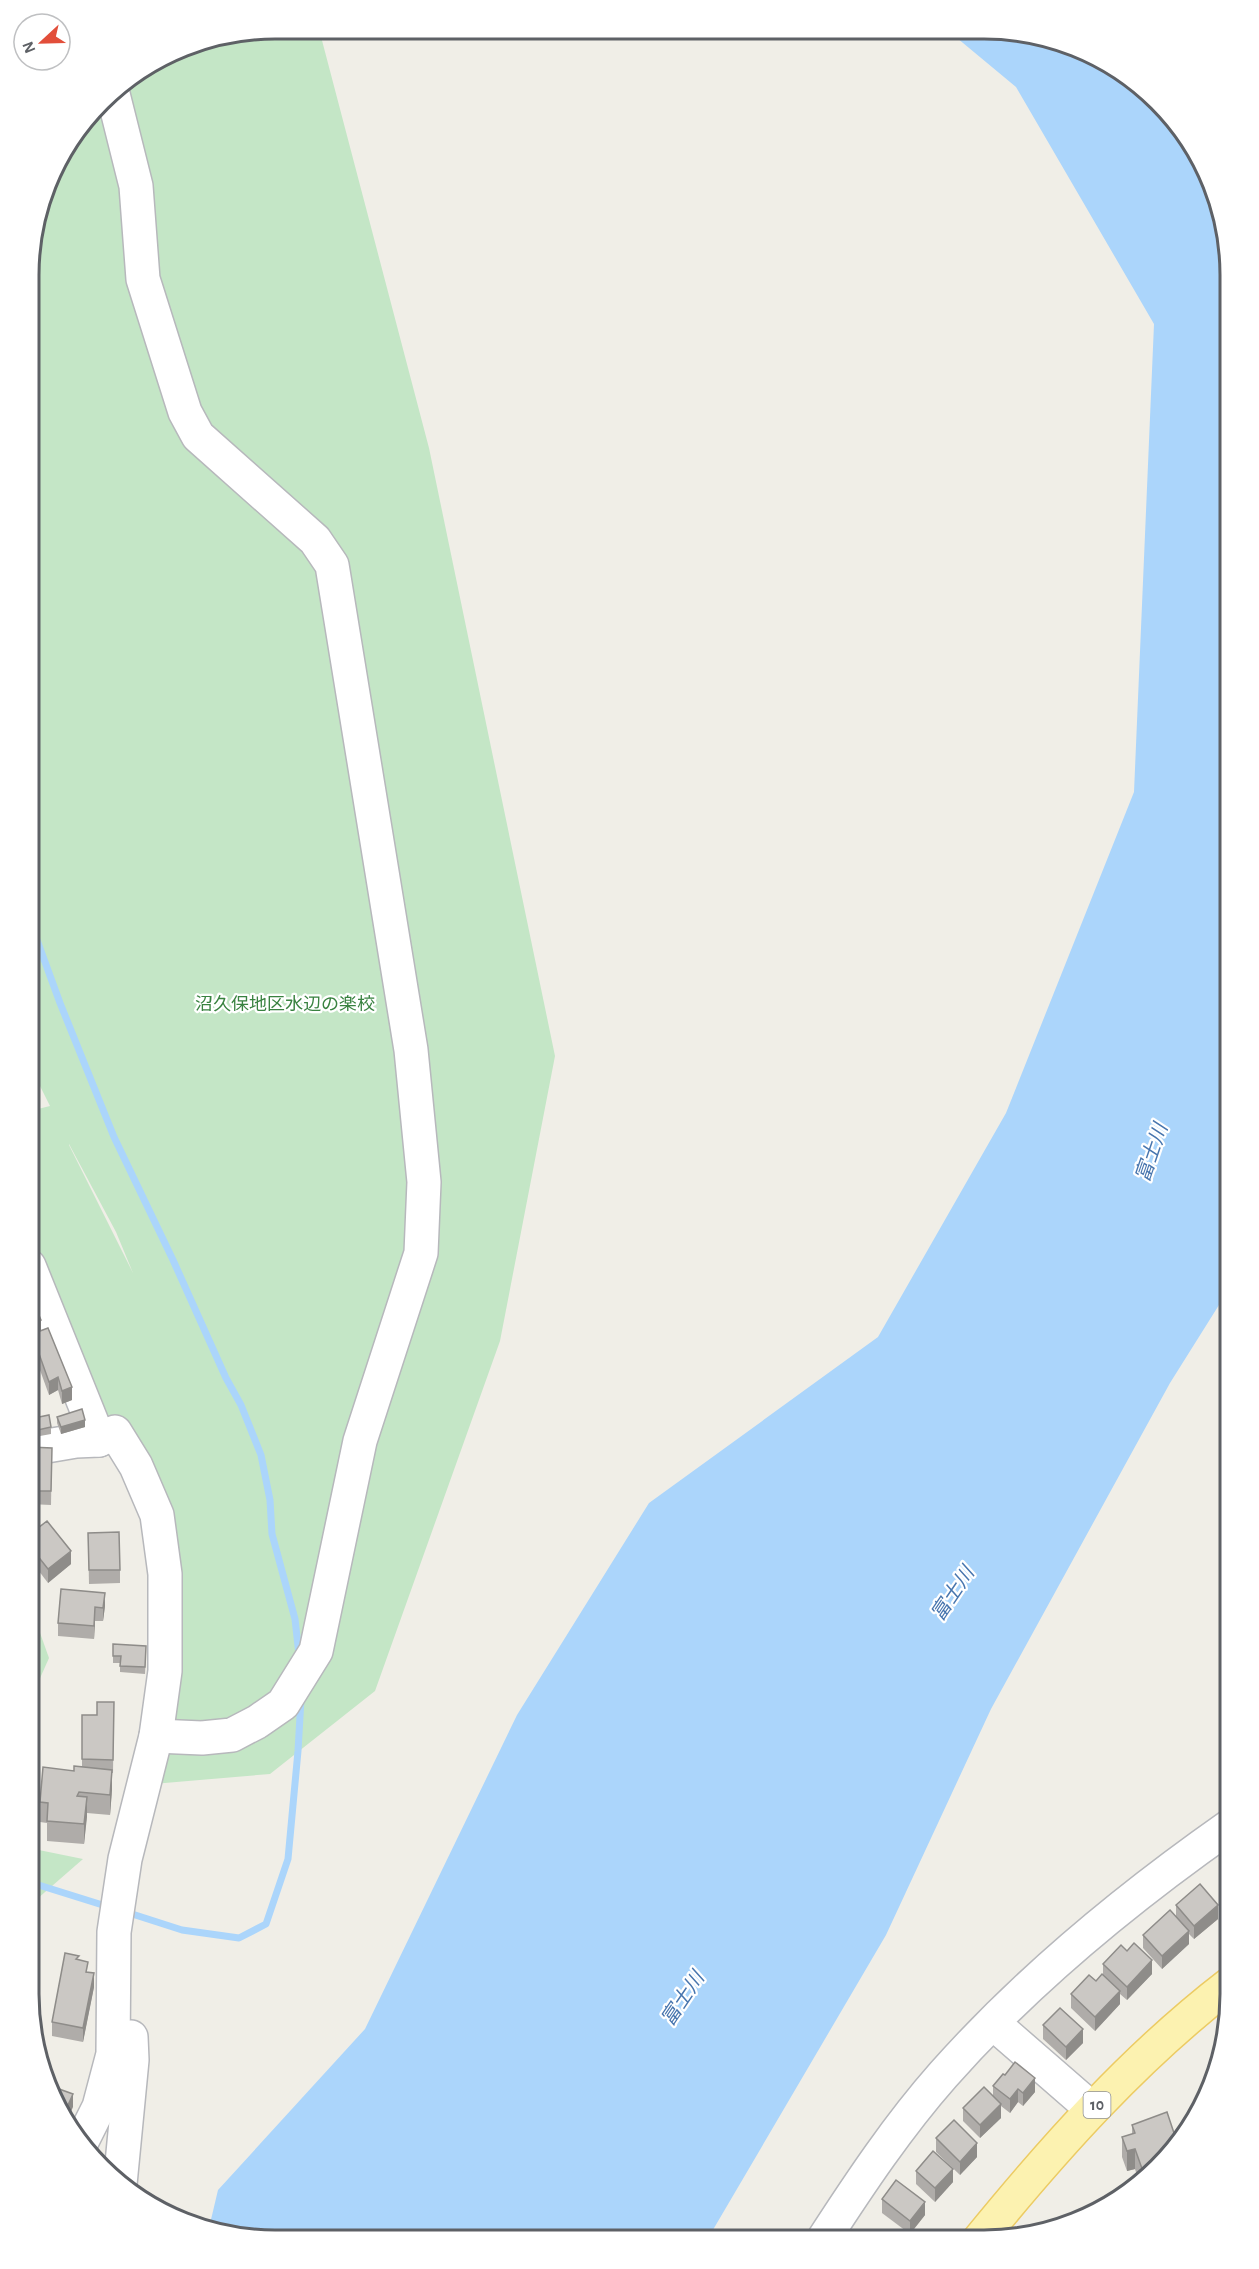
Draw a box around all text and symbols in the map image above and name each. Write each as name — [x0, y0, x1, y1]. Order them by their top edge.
north arrow — [12, 12, 72, 72]
text: N — [20, 39, 39, 55]
park label: 沼久保地区水辺の楽校 — [195, 994, 375, 1014]
water label: 富士川 — [1132, 1119, 1172, 1185]
water label: 富士川 — [927, 1561, 979, 1624]
water label: 富士川 — [657, 1966, 709, 2029]
road number: 10 — [1084, 2092, 1110, 2118]

